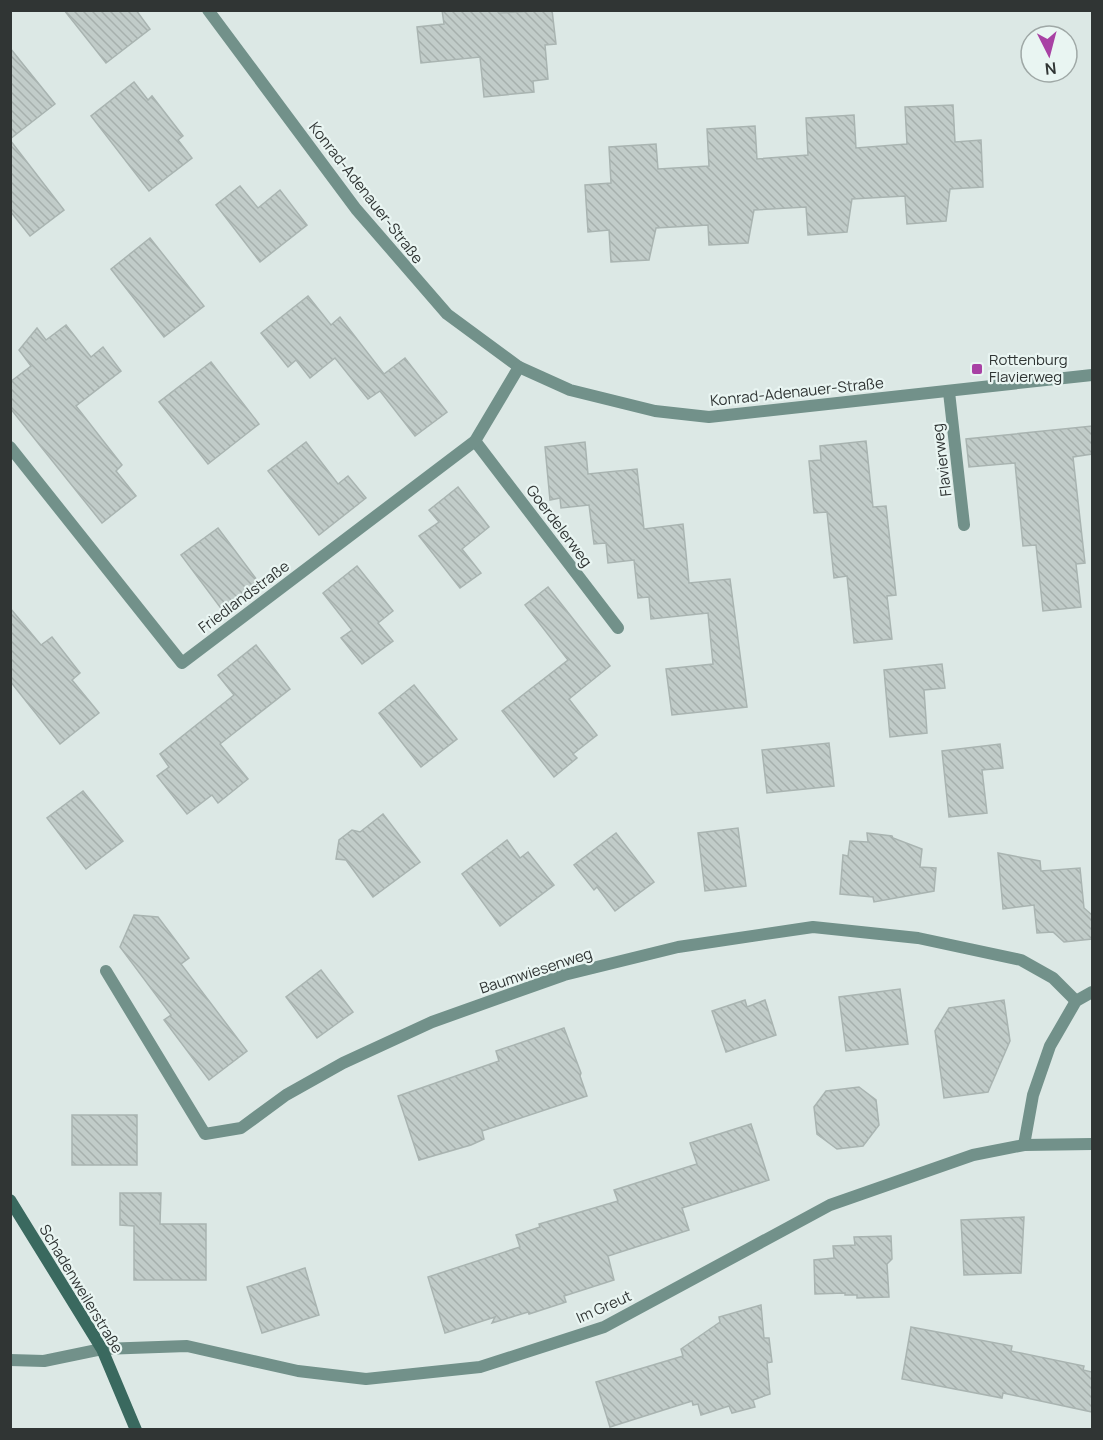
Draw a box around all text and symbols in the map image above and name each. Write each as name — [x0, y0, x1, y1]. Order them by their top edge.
north arrow — [1019, 24, 1079, 84]
text: N — [1044, 57, 1057, 80]
street label: Konrad-Adenauer-Straße — [304, 118, 428, 268]
place label: Rottenburg Flavierweg — [989, 349, 1068, 387]
marker: Rottenburg Flavierweg — [970, 362, 984, 376]
street label: Konrad-Adenauer-Straße — [709, 372, 885, 411]
street label: Flavierweg — [927, 422, 956, 498]
street label: Goerdelerweg — [522, 480, 597, 571]
street label: Friedlandstraße — [194, 555, 294, 638]
street label: Baumwiesenweg — [477, 942, 595, 999]
street label: Schadenweilerstraße — [35, 1220, 128, 1357]
street label: Im Greut — [573, 1285, 635, 1328]

